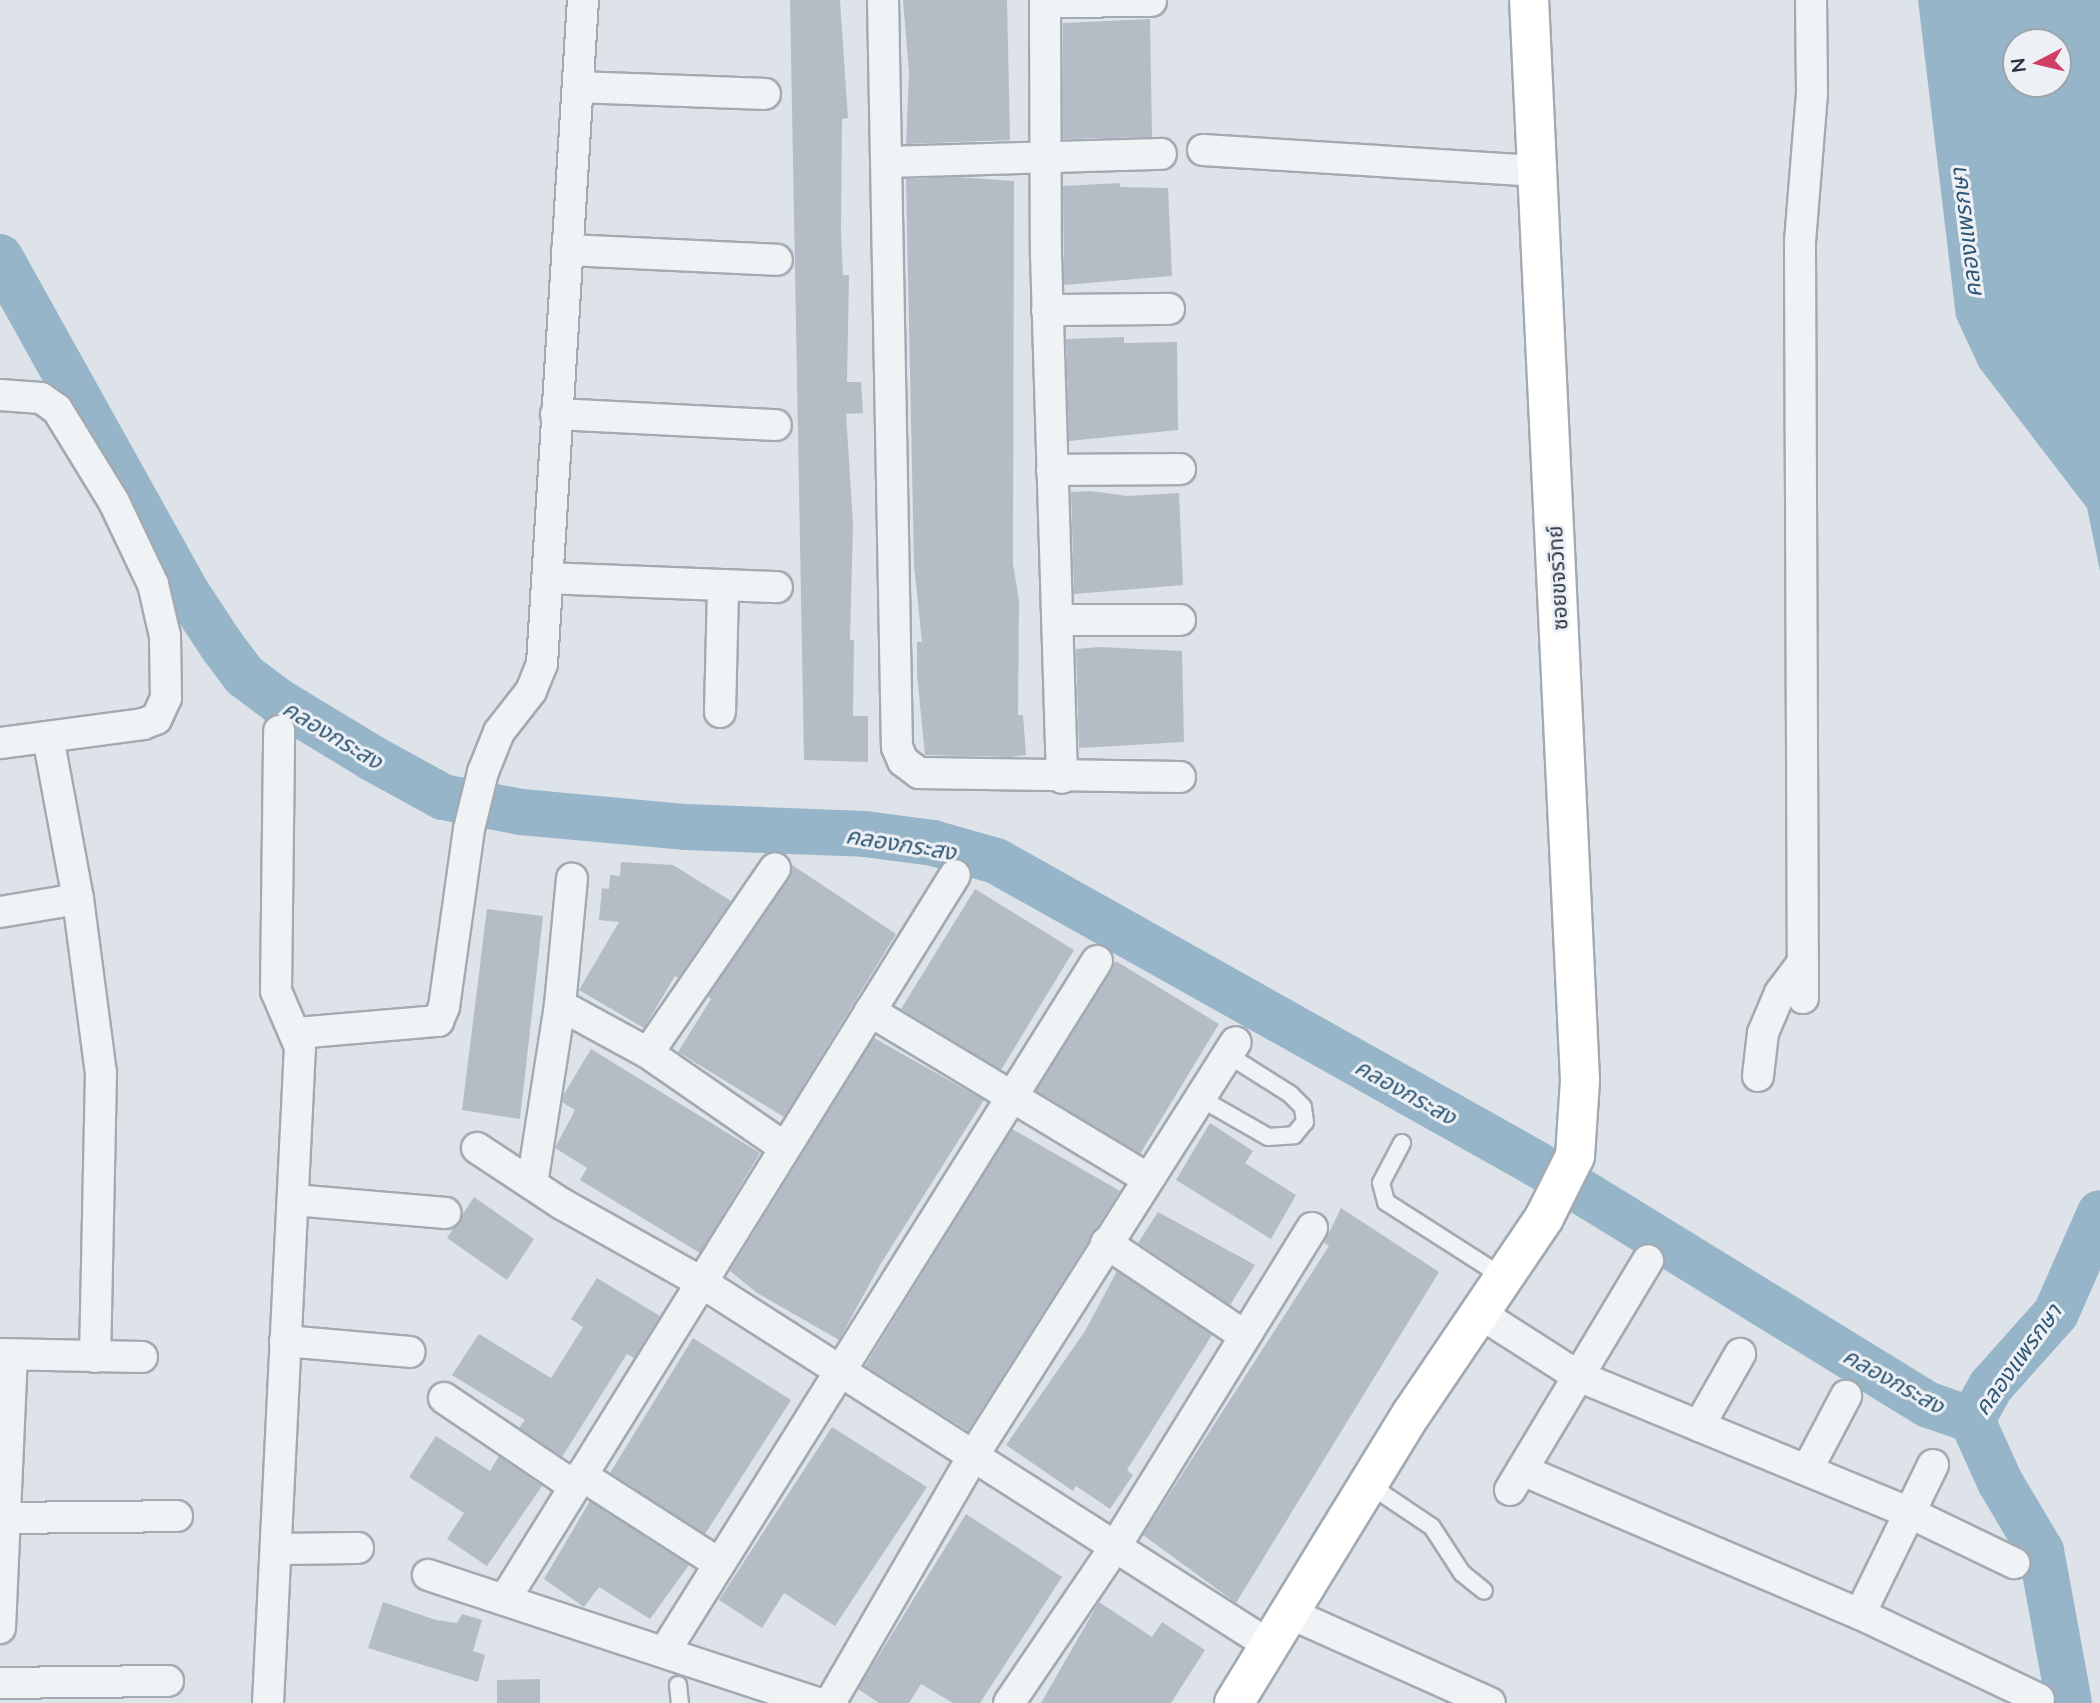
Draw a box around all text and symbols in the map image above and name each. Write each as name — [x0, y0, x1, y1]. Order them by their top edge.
north arrow — [2002, 28, 2072, 98]
text: N — [2005, 57, 2030, 74]
water label: คลองแพรกษา — [1943, 167, 1987, 299]
street label: ซอยขจรวิทย์ — [1542, 525, 1572, 631]
water label: คลองกระสง — [278, 694, 388, 774]
water label: คลองกระสง — [844, 821, 958, 865]
water label: คลองกระสง — [1351, 1052, 1461, 1130]
water label: คลองแพรกษา — [1967, 1298, 2067, 1420]
water label: คลองกระสง — [1839, 1341, 1949, 1419]

